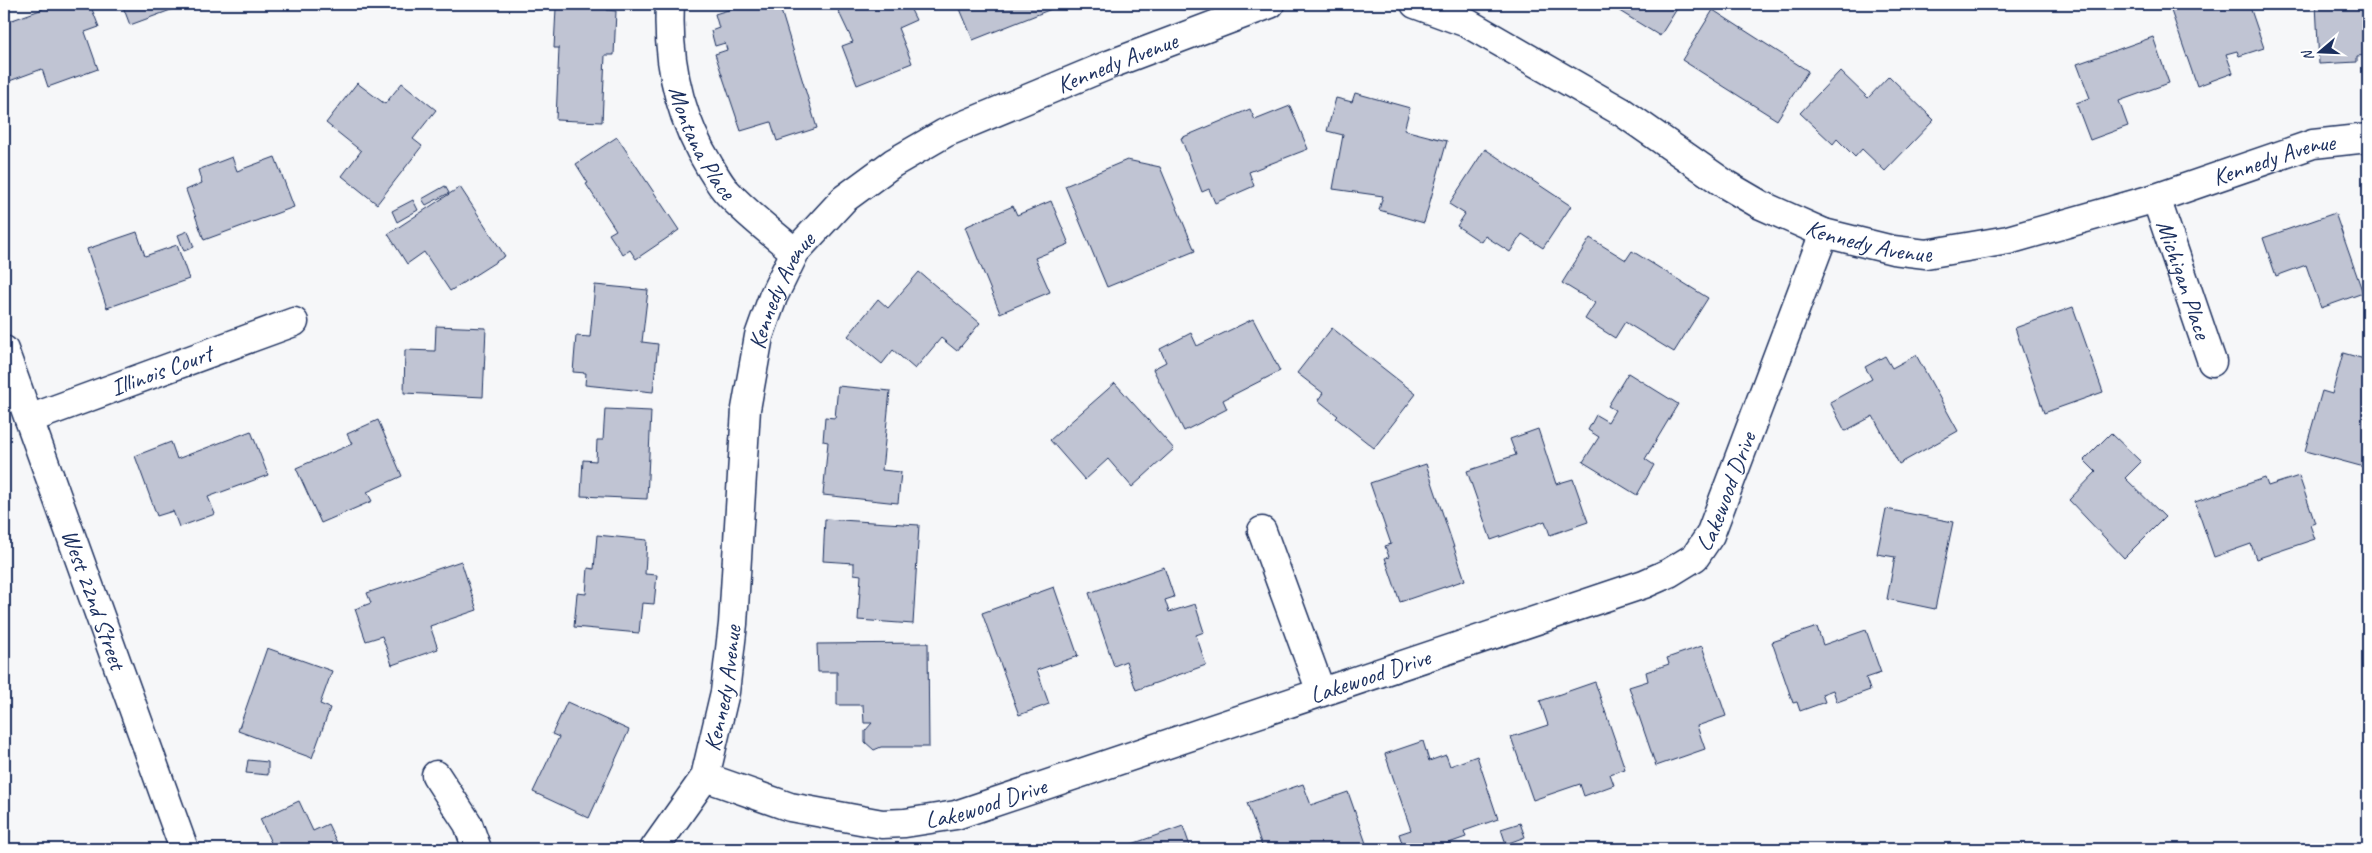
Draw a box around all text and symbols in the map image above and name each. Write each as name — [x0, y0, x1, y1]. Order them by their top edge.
street label: Kennedy Avenue — [1052, 25, 1183, 100]
north arrow — [2294, 28, 2344, 78]
text: N — [2298, 47, 2318, 63]
street label: Montana Place — [662, 83, 743, 208]
street label: Kennedy Avenue — [2209, 126, 2338, 192]
street label: Kennedy Avenue — [1802, 212, 1935, 269]
street label: Michigan Place — [2150, 216, 2219, 345]
street label: Kennedy Avenue — [742, 224, 823, 352]
street label: Illinois Court — [107, 337, 219, 403]
street label: Lakewood Drive — [1689, 426, 1763, 557]
street label: West 22nd Street — [55, 525, 134, 675]
street label: Kennedy Avenue — [697, 622, 748, 754]
street label: Lakewood Drive — [1306, 641, 1436, 710]
street label: Lakewood Drive — [923, 770, 1052, 835]

